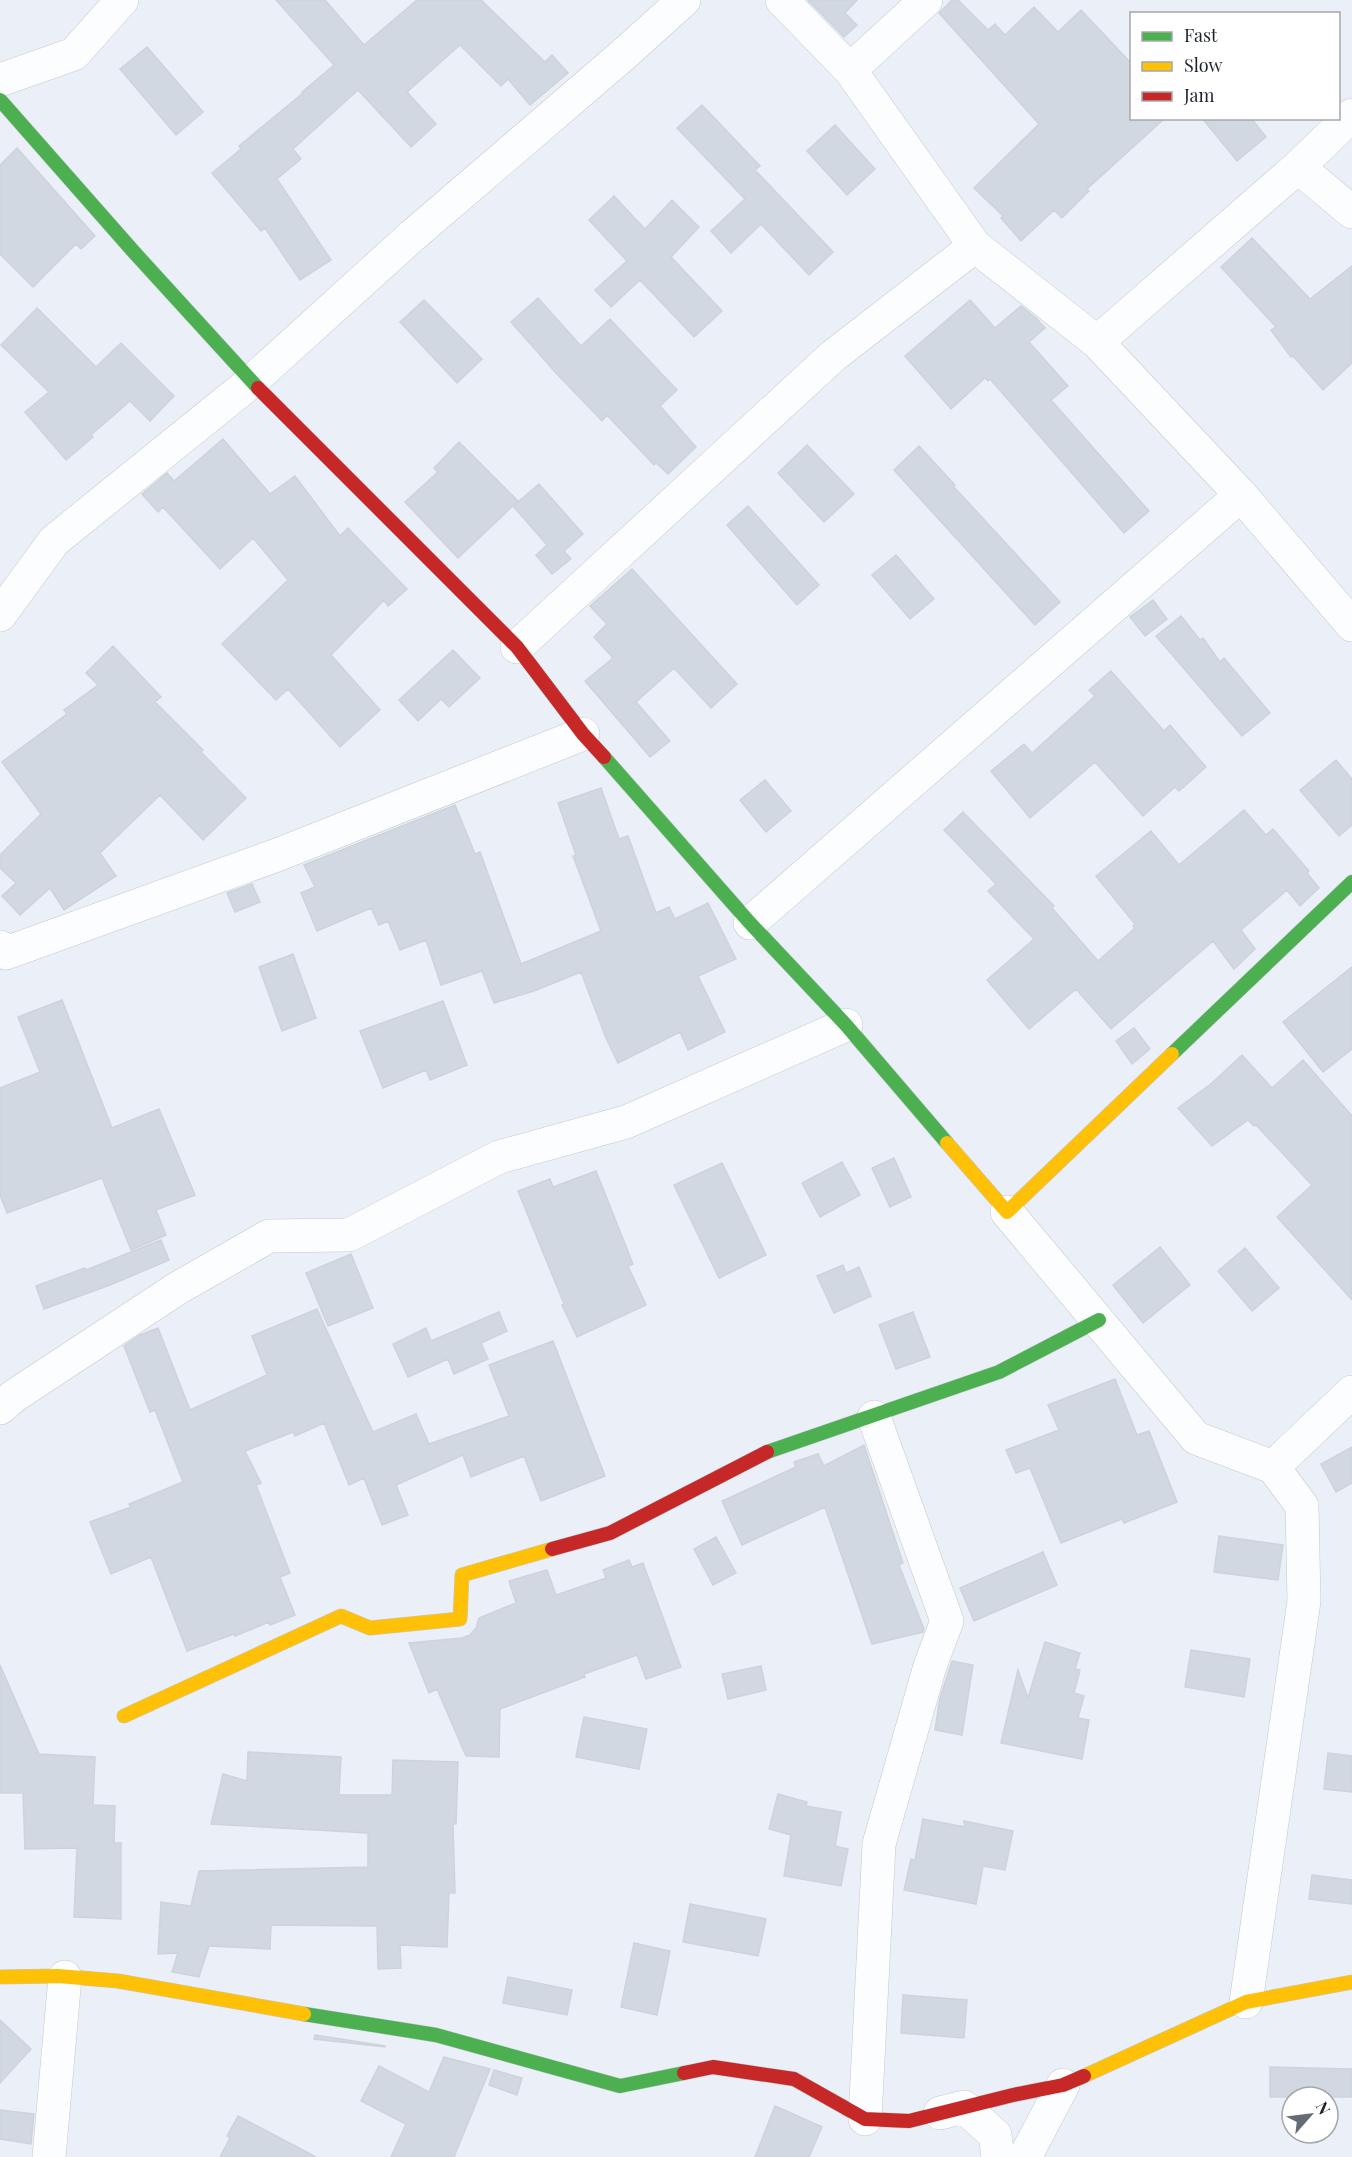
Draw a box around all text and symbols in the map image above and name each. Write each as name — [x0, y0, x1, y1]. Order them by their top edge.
legend — [1130, 12, 1340, 120]
text: Fast — [1184, 23, 1218, 47]
text: Slow — [1184, 53, 1222, 77]
text: Jam — [1183, 83, 1214, 107]
north arrow — [1280, 2085, 1340, 2145]
text: N — [1312, 2098, 1336, 2118]

